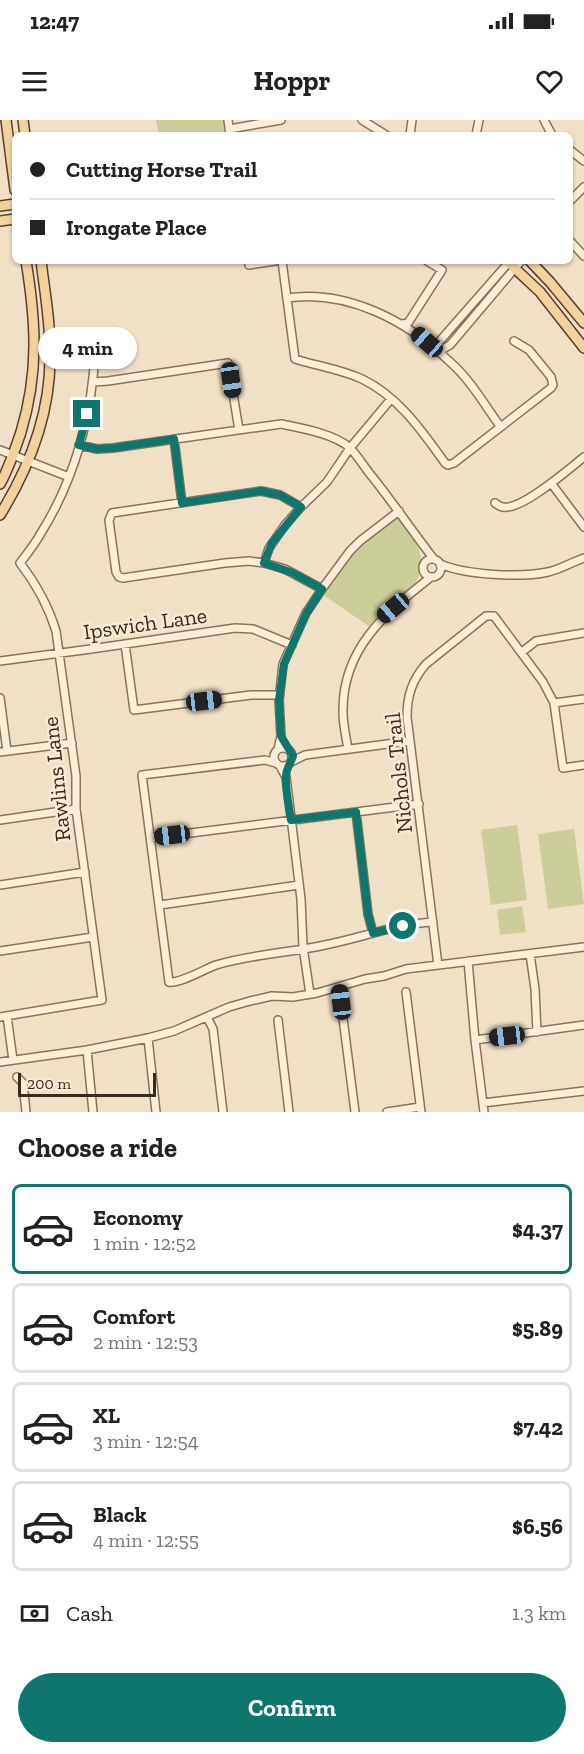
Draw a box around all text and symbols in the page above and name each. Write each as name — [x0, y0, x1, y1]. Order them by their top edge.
text: 12:47 — [30, 8, 79, 35]
icon: menu — [18, 65, 51, 98]
text: Hoppr — [254, 65, 330, 97]
icon: heart — [533, 65, 566, 98]
text: Cutting Horse Trail — [66, 156, 257, 183]
text: Irongate Place — [66, 214, 207, 241]
car — [408, 323, 446, 361]
callout: 4 min — [38, 327, 136, 369]
text: 4 min — [62, 336, 113, 360]
car — [220, 361, 242, 399]
route end — [73, 400, 100, 427]
car — [373, 590, 413, 626]
street label: Ipswich Lane — [82, 601, 208, 646]
car — [185, 690, 223, 712]
street label: Nichols Trail — [379, 711, 418, 835]
street label: Rawlins Lane — [37, 715, 76, 843]
car — [153, 824, 191, 846]
route start — [389, 912, 416, 939]
car — [330, 983, 352, 1021]
car — [488, 1025, 526, 1047]
scale bar — [18, 1070, 156, 1097]
text: 200 m — [27, 1074, 71, 1093]
text: Choose a ride — [18, 1132, 177, 1164]
icon: car — [21, 1202, 75, 1256]
text: Economy — [93, 1204, 183, 1231]
text: $4.37 — [512, 1216, 563, 1243]
text: 1 min · 12:52 — [93, 1231, 196, 1255]
icon: car — [21, 1301, 75, 1355]
text: Comfort — [93, 1303, 175, 1330]
text: $5.89 — [512, 1315, 563, 1342]
text: 2 min · 12:53 — [93, 1330, 198, 1354]
icon: car — [21, 1400, 75, 1454]
text: XL — [93, 1402, 120, 1429]
text: $7.42 — [513, 1414, 563, 1441]
text: 3 min · 12:54 — [93, 1429, 199, 1453]
icon: car — [21, 1499, 75, 1553]
text: Black — [93, 1501, 147, 1528]
text: $6.56 — [512, 1513, 563, 1540]
text: 4 min · 12:55 — [93, 1528, 199, 1552]
icon: cash — [18, 1597, 51, 1630]
text: Cash — [66, 1600, 113, 1627]
text: 1.3 km — [512, 1601, 566, 1625]
button: Confirm — [18, 1673, 566, 1742]

